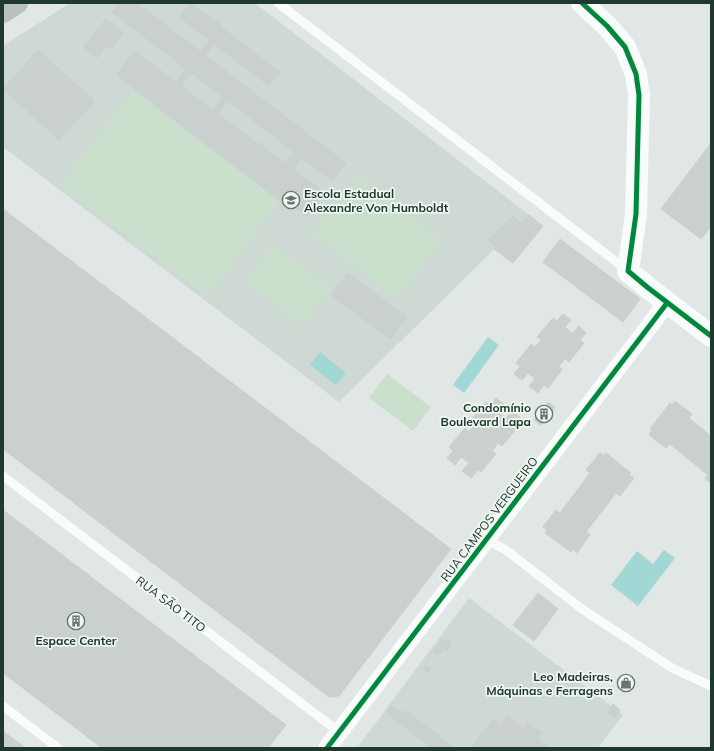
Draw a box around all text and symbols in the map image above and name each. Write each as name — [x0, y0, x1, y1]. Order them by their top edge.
place label: Escola Estadual Alexandre Von Humboldt — [304, 186, 449, 215]
school or university icon: Escola Estadual Alexandre Von Humboldt — [281, 190, 301, 210]
place label: Condomínio Boulevard Lapa — [441, 400, 531, 429]
building icon: Condomínio Boulevard Lapa — [534, 404, 554, 424]
street label: RUA CAMPOS VERGUEIRO — [437, 454, 541, 584]
street label: RUA SÃO TITO — [133, 573, 209, 635]
building icon: Espace Center — [66, 611, 86, 631]
place label: Espace Center — [35, 633, 117, 648]
place label: Leo Madeiras, Máquinas e Ferragens — [486, 669, 613, 698]
shop icon: Leo Madeiras, Máquinas e Ferragens — [616, 673, 636, 693]

